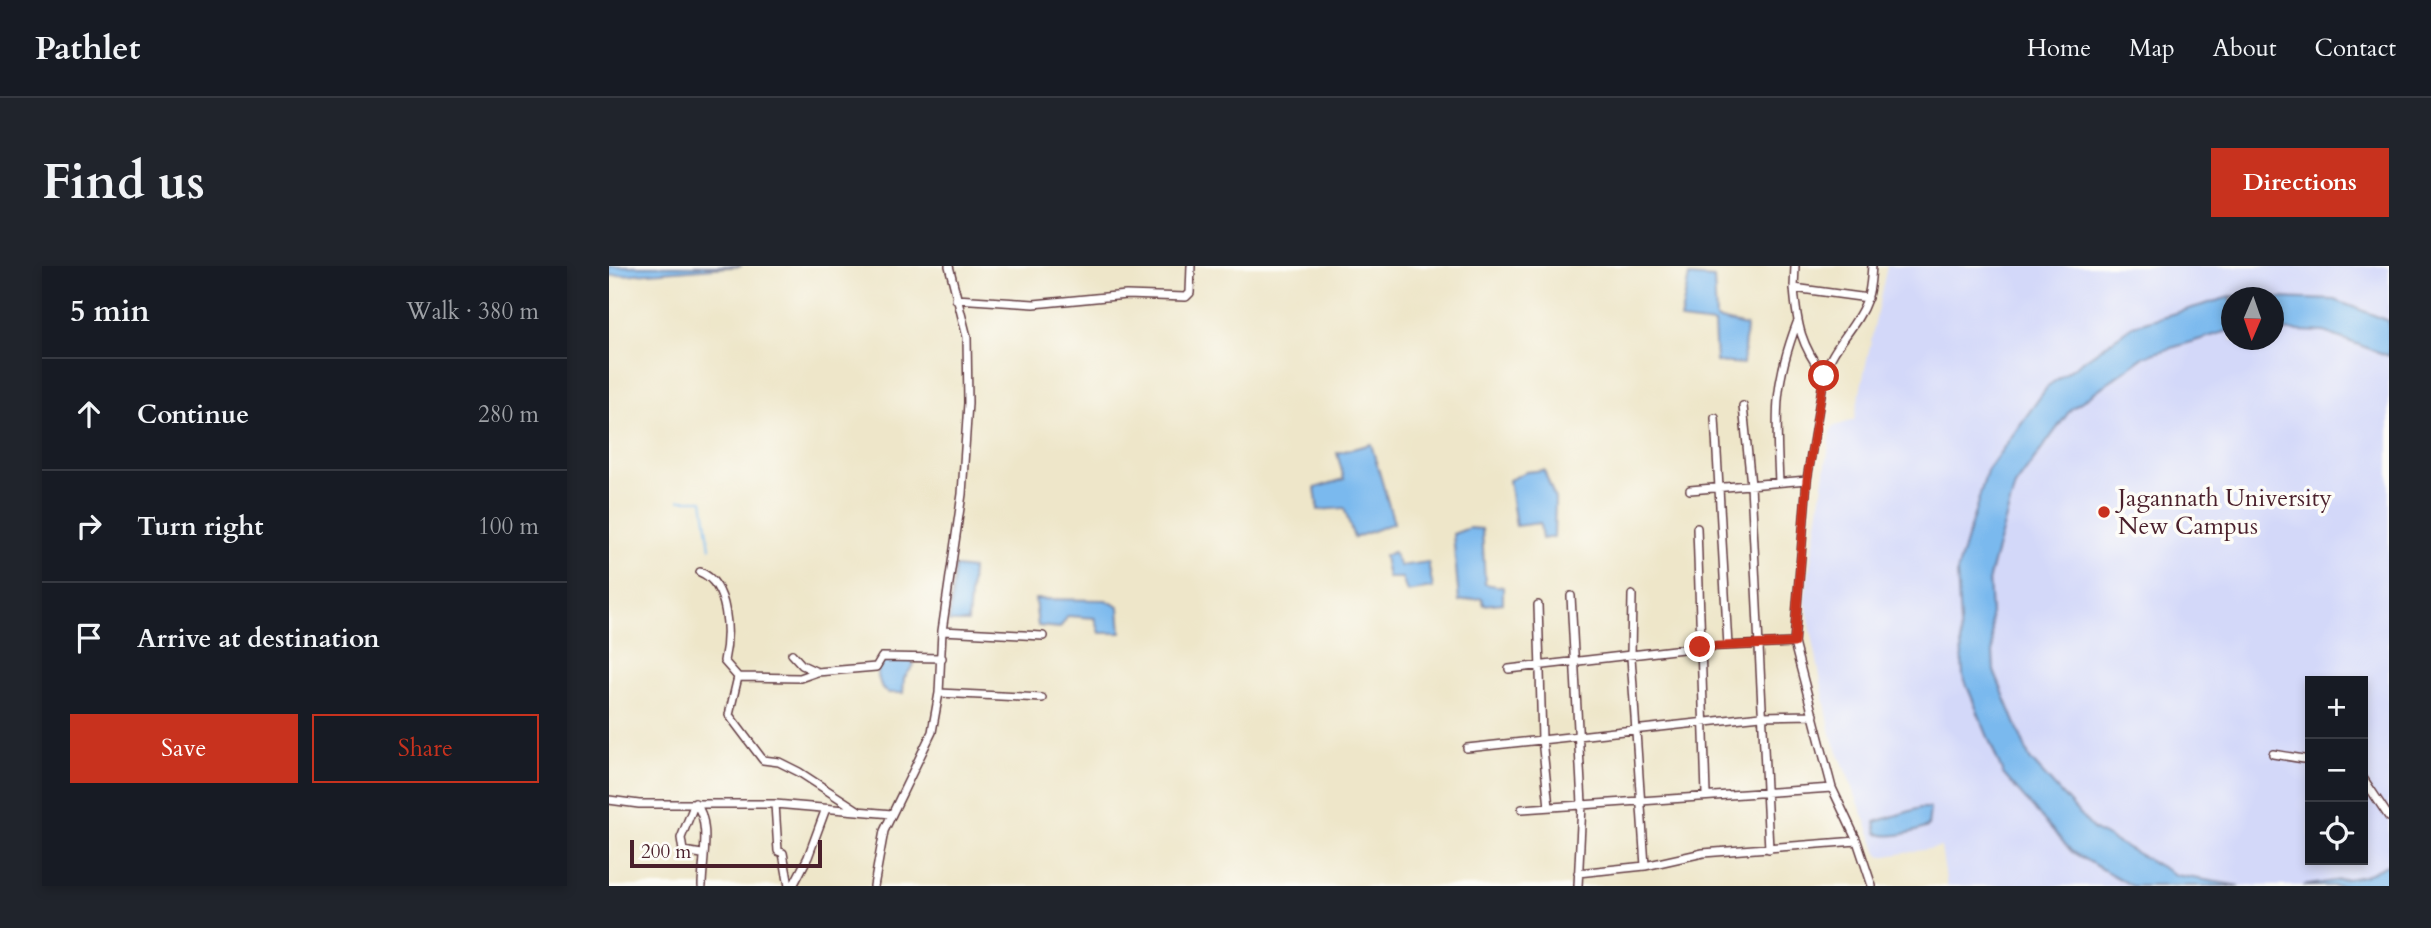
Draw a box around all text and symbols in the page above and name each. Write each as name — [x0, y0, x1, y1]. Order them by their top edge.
text: Pathlet — [35, 26, 140, 71]
text: Home — [2027, 32, 2091, 65]
text: Map — [2129, 32, 2175, 65]
text: About — [2213, 32, 2277, 65]
text: Contact — [2315, 32, 2396, 65]
button: Directions — [2211, 148, 2389, 217]
text: Find us — [42, 149, 205, 216]
north arrow — [2221, 287, 2284, 350]
text: 5 min — [70, 291, 150, 332]
text: Walk · 380 m — [406, 296, 539, 327]
route start — [1808, 360, 1839, 391]
icon: ahead — [70, 395, 108, 433]
text: Continue — [137, 397, 249, 432]
text: 280 m — [478, 399, 539, 430]
place label: Jagannath University New Campus — [2115, 482, 2332, 543]
marker: Jagannath University New Campus — [2096, 504, 2112, 520]
icon: right — [70, 507, 108, 545]
text: Turn right — [137, 509, 264, 544]
text: 100 m — [478, 511, 539, 542]
icon: arrive — [70, 619, 108, 657]
text: Arrive at destination — [137, 621, 380, 656]
route end — [1684, 631, 1715, 662]
map controls — [2305, 676, 2368, 865]
button: + — [2305, 676, 2368, 739]
button: Save — [70, 714, 298, 783]
button: Share — [312, 714, 539, 783]
button: − — [2305, 739, 2368, 802]
button: locate — [2305, 802, 2368, 865]
scale bar — [630, 837, 823, 869]
text: 200 m — [641, 839, 691, 865]

